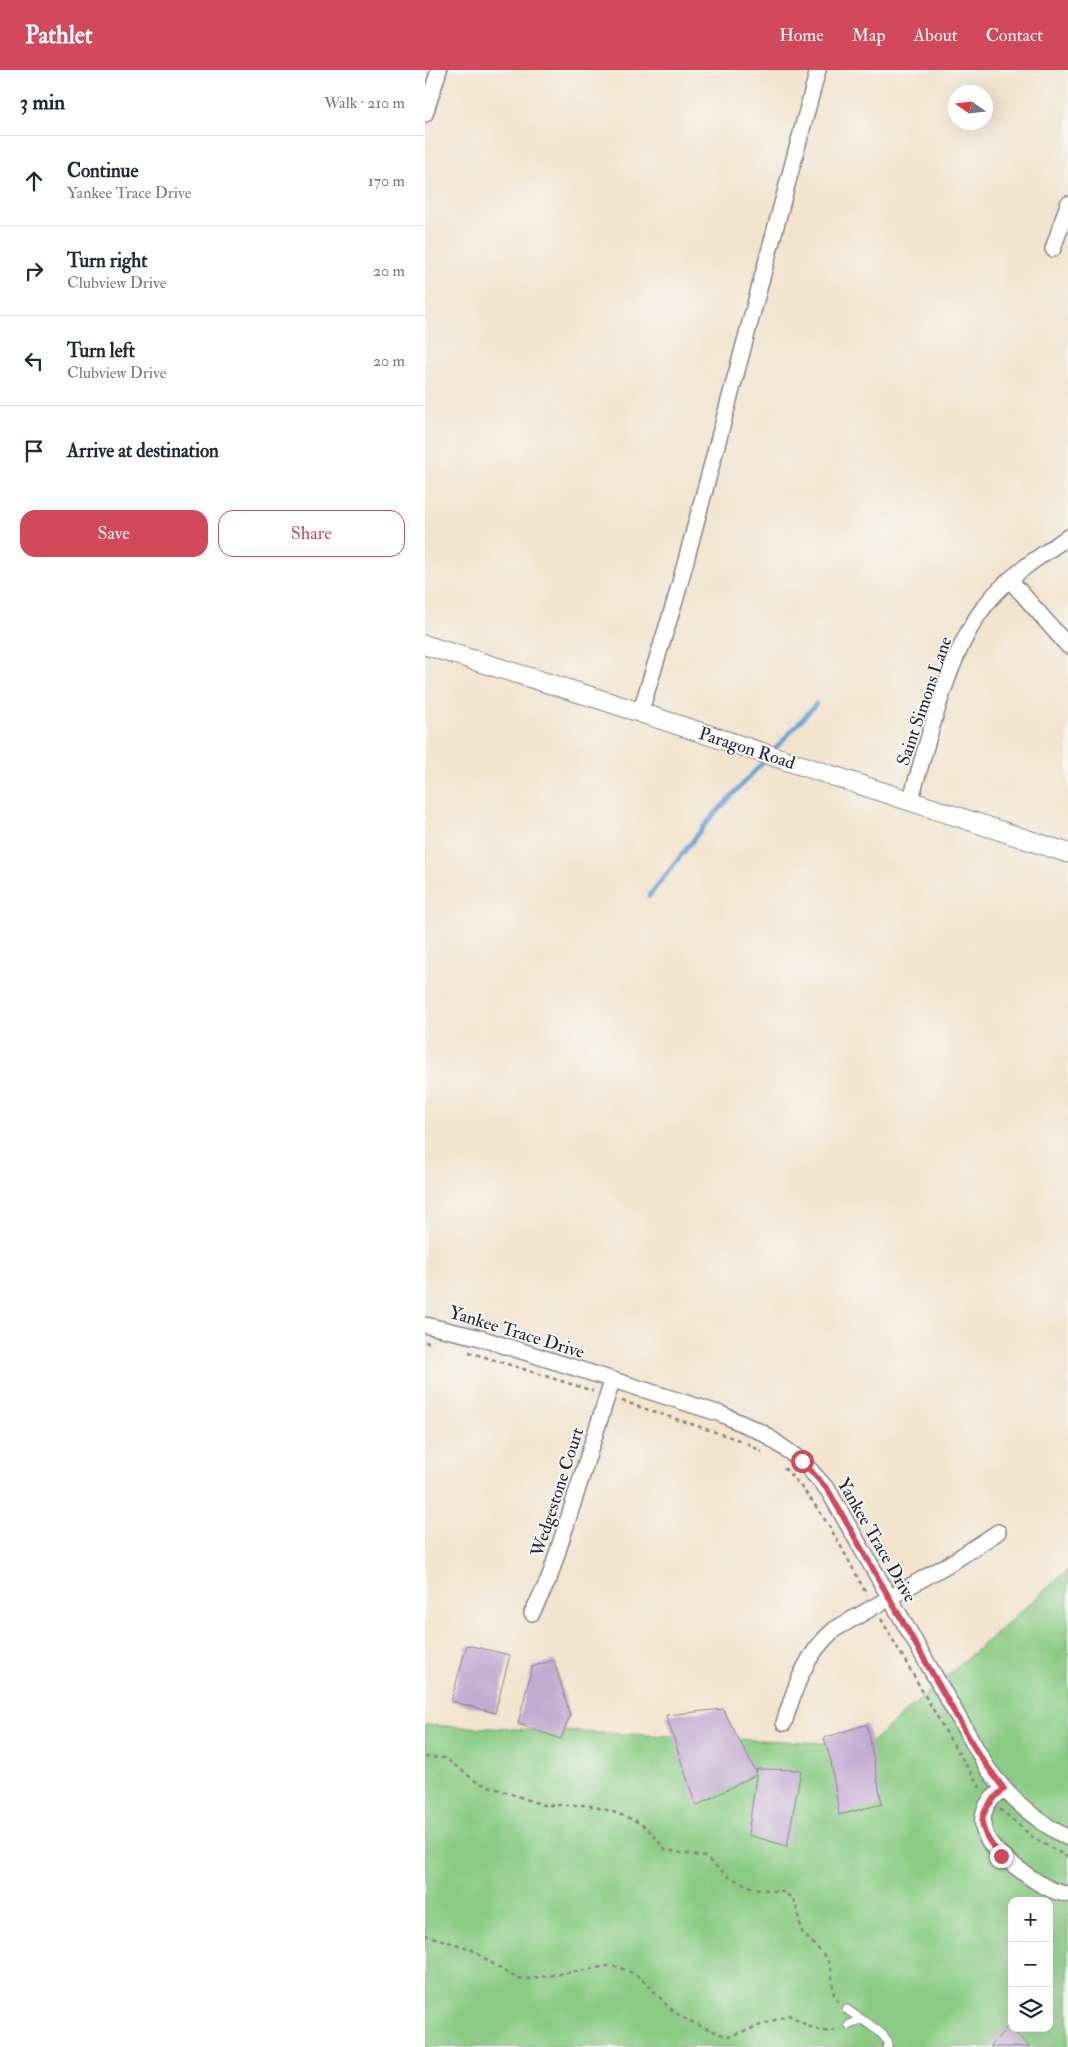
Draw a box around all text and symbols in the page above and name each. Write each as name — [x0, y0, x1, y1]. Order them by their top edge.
text: Pathlet — [25, 20, 93, 51]
text: Home — [779, 24, 824, 47]
text: Map — [852, 24, 886, 47]
text: About — [914, 24, 958, 47]
text: Contact — [986, 24, 1043, 47]
north arrow — [948, 85, 993, 130]
text: 3 min — [20, 89, 65, 116]
text: Walk · 210 m — [324, 93, 405, 113]
text: Continue — [67, 159, 138, 183]
icon: ahead — [20, 167, 48, 195]
text: 170 m — [368, 171, 405, 191]
text: Yankee Trace Drive — [67, 183, 191, 203]
text: Turn right — [67, 249, 147, 273]
icon: right — [20, 257, 48, 285]
text: 20 m — [373, 261, 405, 281]
text: Clubview Drive — [67, 273, 166, 293]
text: Turn left — [67, 339, 135, 363]
icon: left — [20, 347, 48, 375]
text: 20 m — [373, 351, 405, 371]
text: Clubview Drive — [67, 363, 166, 383]
icon: arrive — [20, 437, 48, 465]
text: Arrive at destination — [67, 439, 219, 463]
button: Save — [20, 510, 208, 557]
button: Share — [218, 510, 405, 557]
street label: Saint Simons Lane — [892, 633, 957, 769]
street label: Paragon Road — [696, 722, 798, 775]
street label: Yankee Trace Drive — [447, 1301, 588, 1364]
street label: Wedgestone Court — [525, 1425, 589, 1561]
route start — [791, 1450, 814, 1473]
street label: Yankee Trace Drive — [832, 1474, 922, 1607]
route end — [990, 1845, 1013, 1868]
map controls — [1008, 1897, 1053, 2032]
button: + — [1008, 1897, 1053, 1942]
button: − — [1008, 1942, 1053, 1987]
button: layers — [1008, 1987, 1053, 2032]

